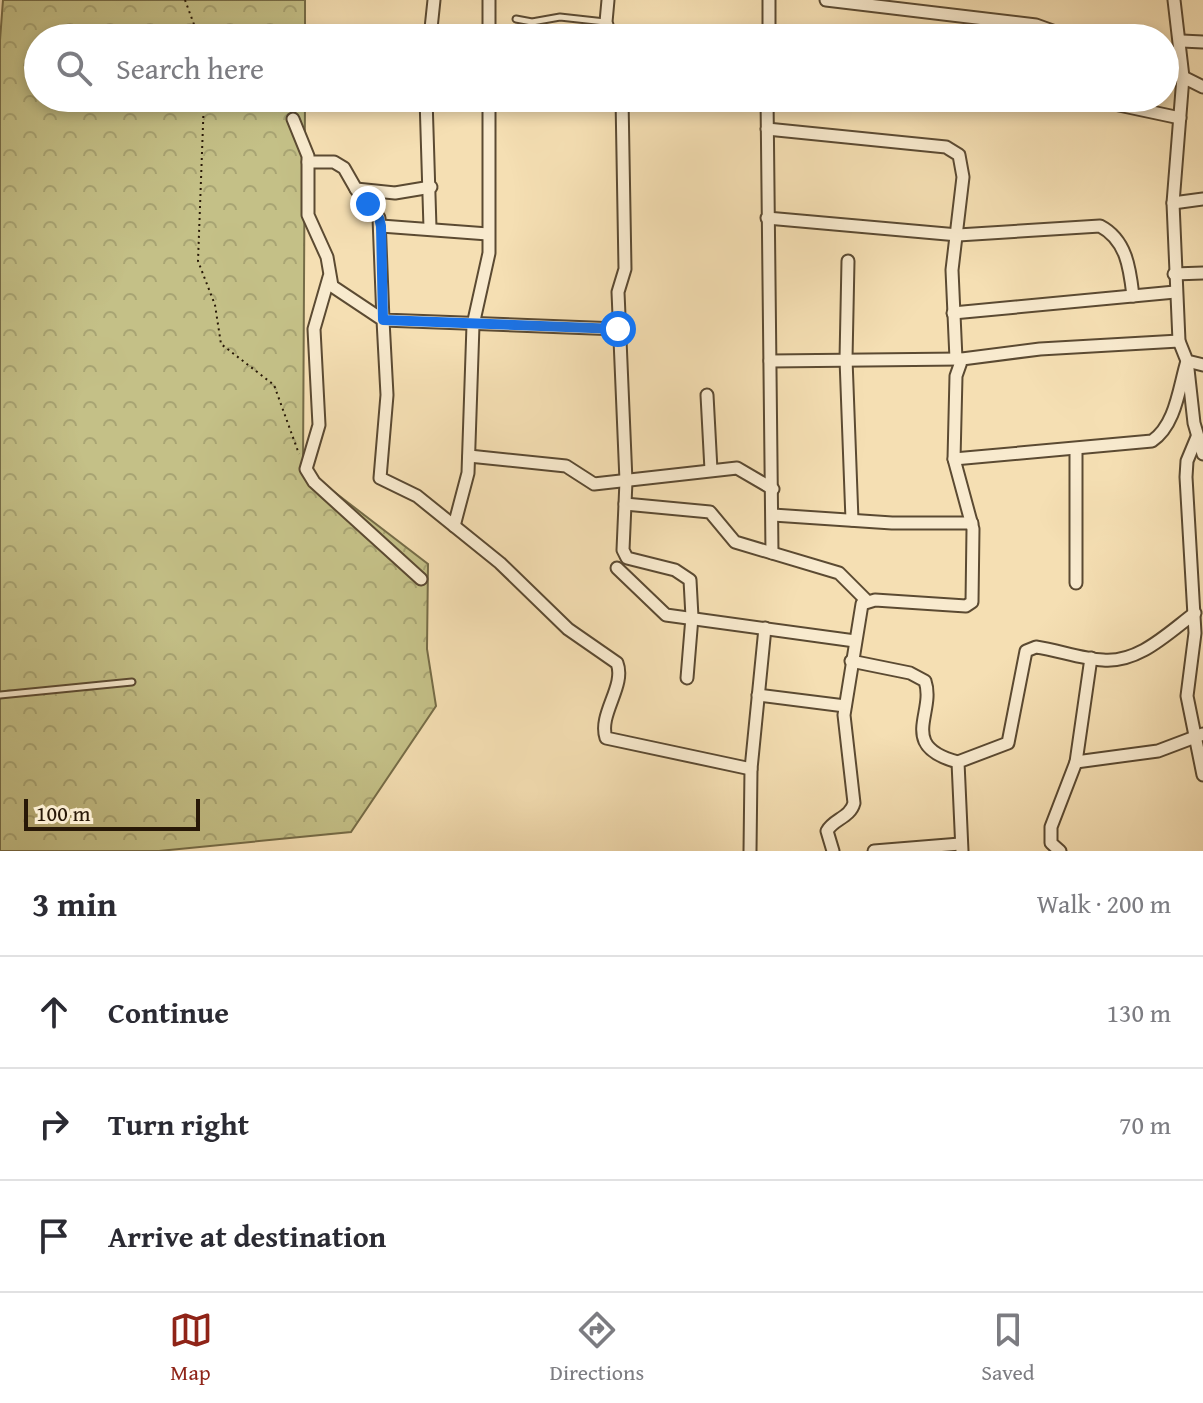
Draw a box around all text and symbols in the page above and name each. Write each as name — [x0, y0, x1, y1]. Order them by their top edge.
search box — [24, 24, 1179, 112]
icon: search — [52, 46, 96, 90]
text: Search here — [116, 46, 264, 90]
route end — [350, 186, 386, 222]
route start — [600, 311, 636, 347]
scale bar — [24, 795, 200, 831]
text: 100 m — [36, 797, 91, 829]
text: 3 min — [32, 879, 117, 928]
text: Walk · 200 m — [1037, 884, 1171, 923]
icon: ahead — [32, 990, 76, 1034]
text: Continue — [108, 990, 229, 1034]
text: 130 m — [1106, 993, 1171, 1032]
icon: right — [32, 1102, 76, 1146]
text: Turn right — [108, 1102, 249, 1146]
text: 70 m — [1119, 1105, 1171, 1144]
icon: arrive — [32, 1214, 76, 1258]
text: Arrive at destination — [108, 1214, 386, 1258]
tab: Map — [169, 1308, 213, 1388]
tab: Directions — [550, 1308, 644, 1388]
tab: Saved — [981, 1308, 1034, 1388]

